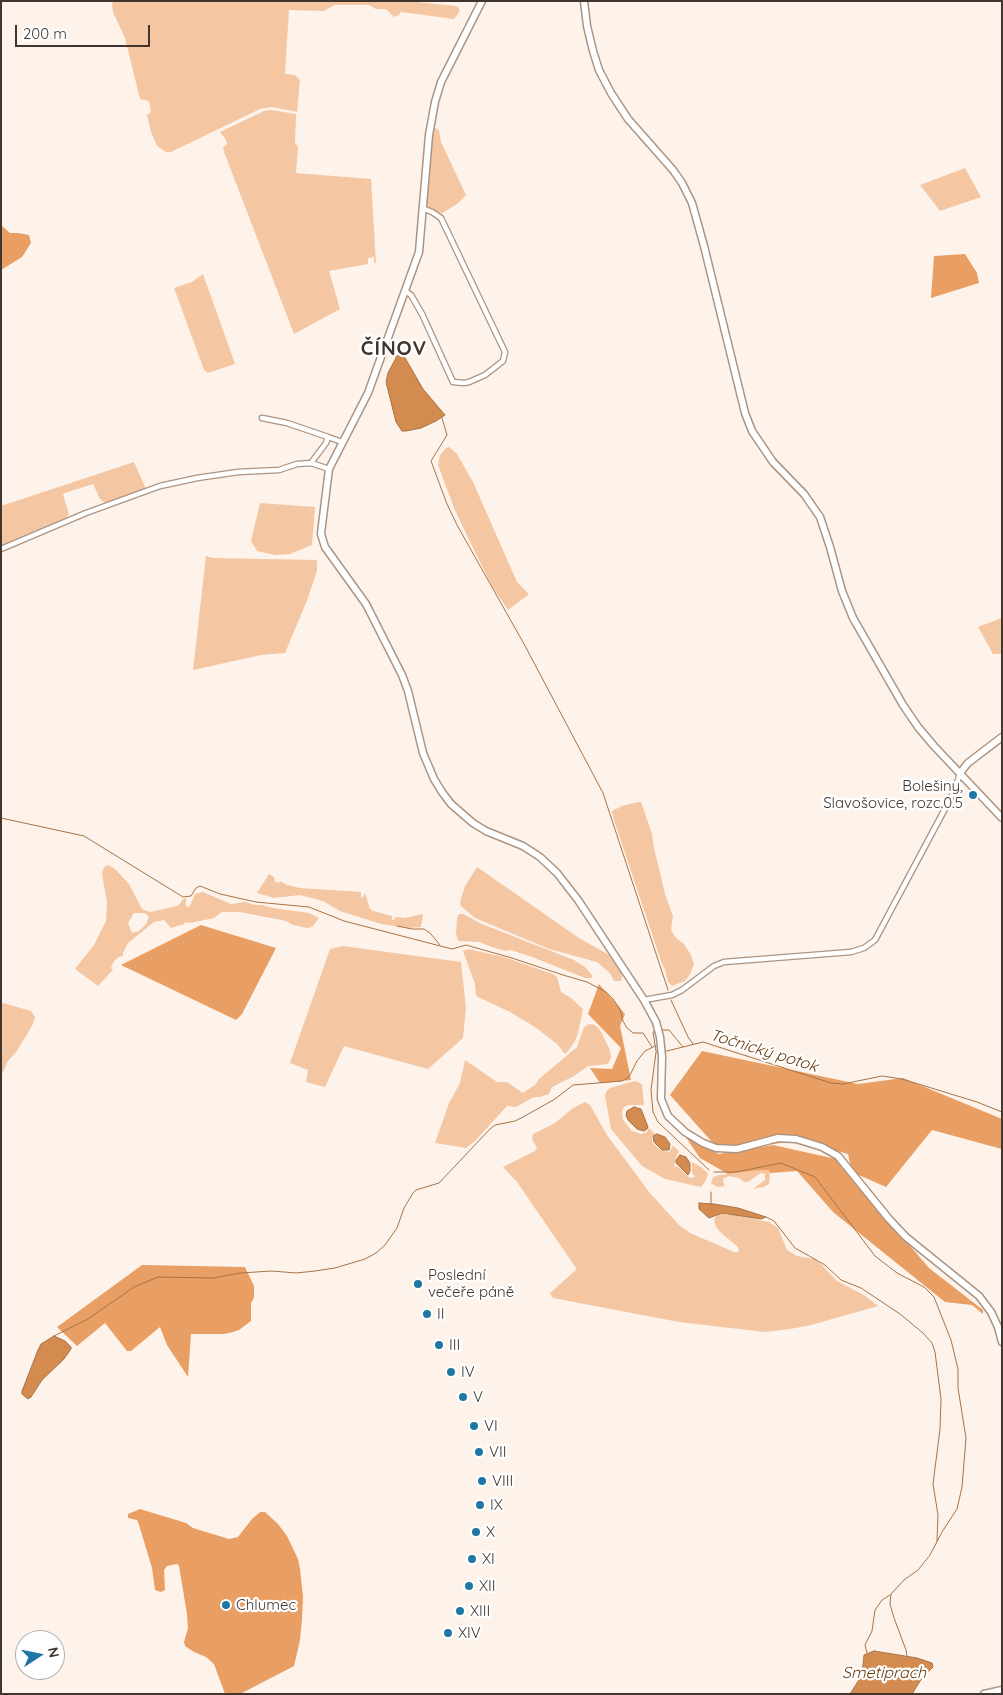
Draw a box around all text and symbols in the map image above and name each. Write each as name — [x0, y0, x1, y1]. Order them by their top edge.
scale bar — [18, 15, 152, 47]
text: 200 m — [23, 24, 67, 43]
district label: ČÍNOV — [360, 337, 428, 361]
place label: Bolešiny, Slavošovice, rozc.0.5 — [823, 777, 963, 812]
marker: Bolešiny, Slavošovice, rozc.0.5 — [967, 789, 979, 801]
water label: Točnický potok — [708, 1026, 820, 1076]
place label: Poslední večeře páně — [428, 1266, 514, 1301]
marker: Poslední večeře páně — [412, 1278, 424, 1290]
place label: II — [437, 1305, 444, 1323]
marker: II — [421, 1308, 433, 1320]
place label: III — [449, 1336, 460, 1354]
marker: III — [433, 1339, 445, 1351]
place label: IV — [461, 1363, 475, 1381]
marker: IV — [445, 1366, 457, 1378]
place label: V — [473, 1388, 483, 1406]
marker: V — [457, 1391, 469, 1403]
place label: VI — [484, 1417, 498, 1435]
marker: VI — [468, 1420, 480, 1432]
place label: VII — [489, 1443, 506, 1461]
marker: VII — [473, 1446, 485, 1458]
place label: VIII — [492, 1472, 513, 1490]
marker: VIII — [476, 1475, 488, 1487]
place label: IX — [490, 1496, 503, 1514]
marker: IX — [474, 1499, 486, 1511]
place label: X — [486, 1523, 495, 1541]
marker: X — [470, 1526, 482, 1538]
place label: XI — [482, 1550, 495, 1568]
marker: XI — [466, 1553, 478, 1565]
place label: XII — [479, 1577, 496, 1595]
marker: XII — [463, 1580, 475, 1592]
place label: Chlumec — [236, 1596, 296, 1614]
marker: Chlumec — [220, 1599, 232, 1611]
place label: XIII — [470, 1602, 490, 1620]
marker: XIII — [454, 1605, 466, 1617]
place label: XIV — [458, 1624, 481, 1642]
marker: XIV — [442, 1627, 454, 1639]
north arrow — [15, 1630, 65, 1680]
text: N — [44, 1646, 64, 1659]
water label: Smetiprach — [842, 1663, 926, 1683]

